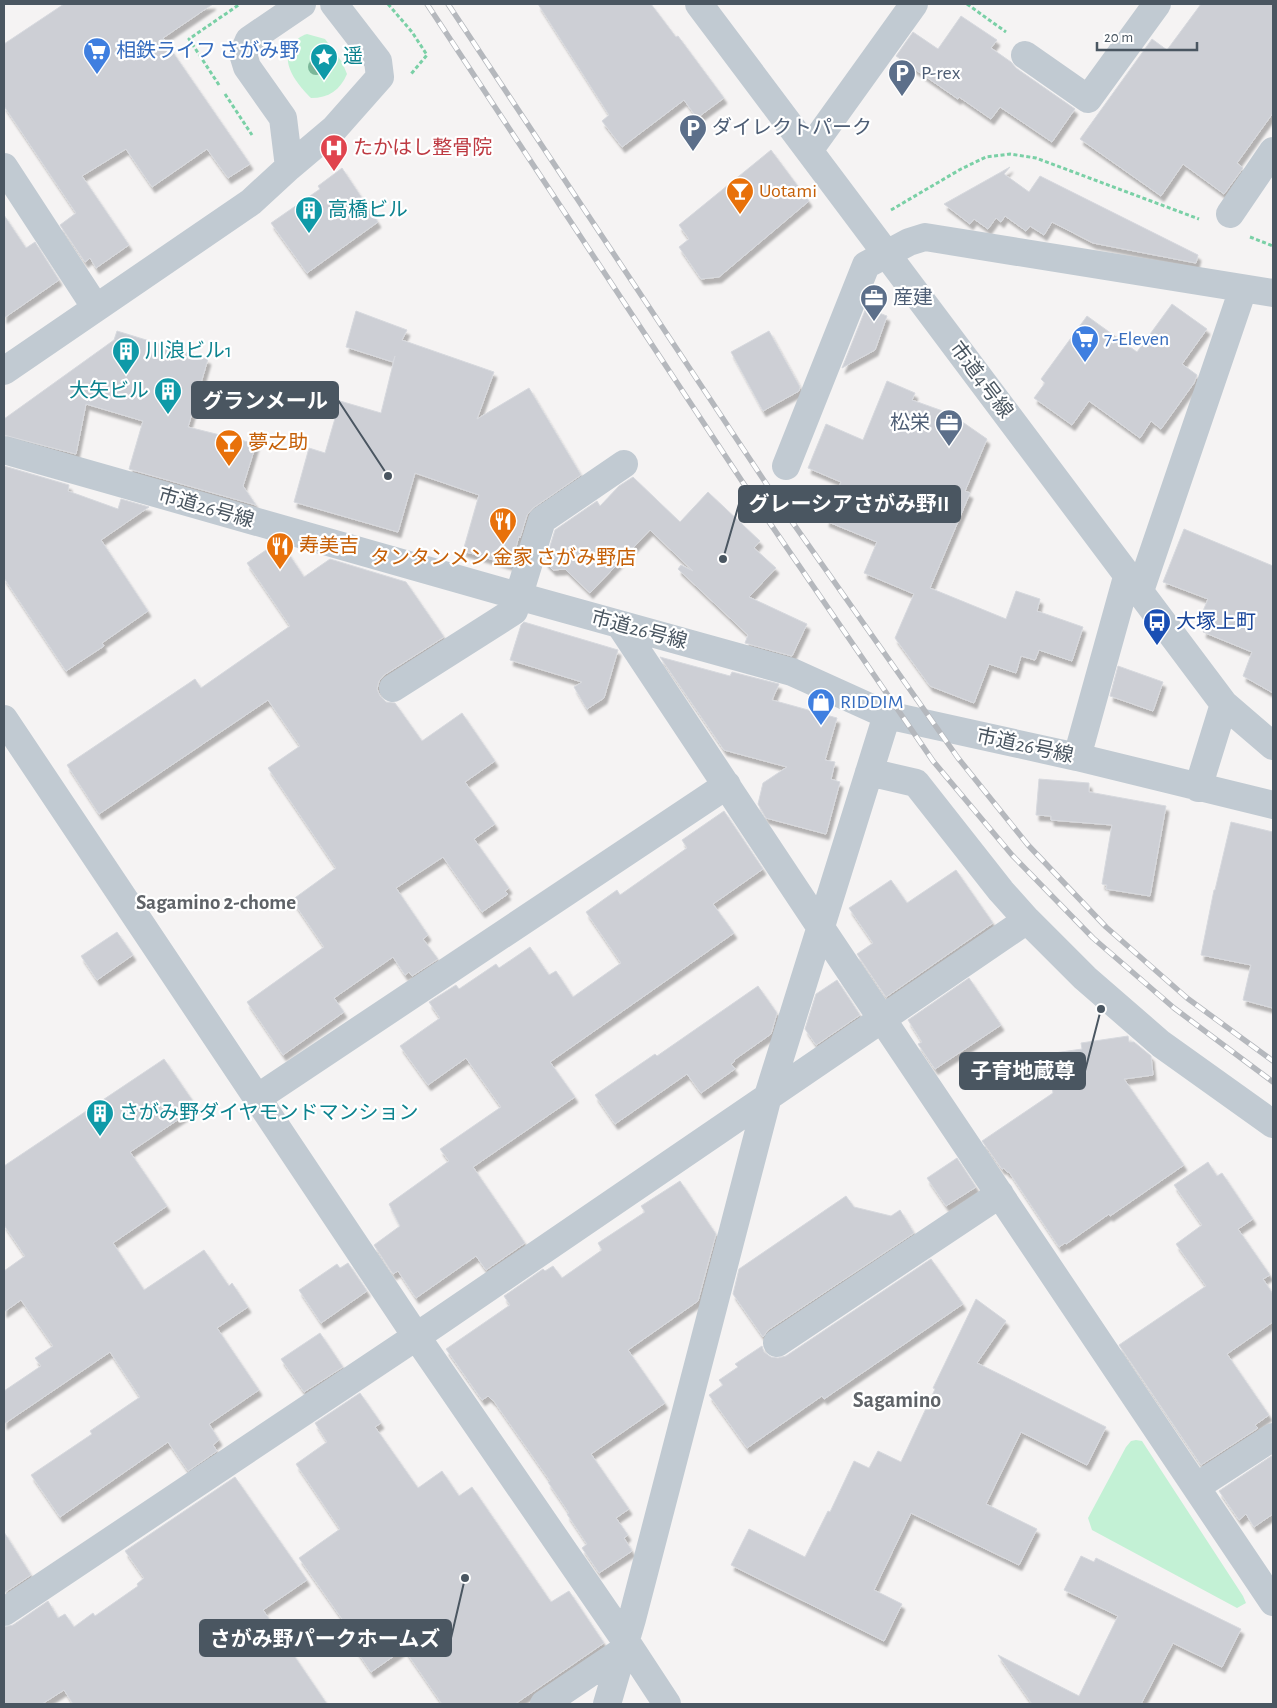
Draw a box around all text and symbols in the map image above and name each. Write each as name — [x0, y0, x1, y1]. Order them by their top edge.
scale bar — [1097, 20, 1197, 52]
text: 20 m — [1104, 30, 1133, 45]
supermarket icon: 相鉄ライフ さがみ野 — [82, 36, 112, 75]
place label: 相鉄ライフ さがみ野 — [116, 40, 299, 61]
place icon: 遥 — [309, 42, 339, 81]
place label: 遥 — [343, 46, 363, 67]
parking icon: P-rex — [887, 58, 917, 97]
place label: P-rex — [921, 63, 961, 83]
parking icon: ダイレクトパーク — [678, 113, 708, 152]
place label: ダイレクトパーク — [712, 117, 872, 138]
hospital icon: たかはし整骨院 — [319, 133, 349, 172]
place label: たかはし整骨院 — [353, 137, 492, 158]
bar icon: Uotami — [725, 176, 755, 215]
place label: Uotami — [759, 181, 817, 201]
building icon: 高橋ビル — [294, 195, 324, 234]
place label: 高橋ビル — [328, 199, 408, 220]
office icon: 産建 — [859, 283, 889, 322]
place label: 産建 — [893, 287, 933, 308]
supermarket icon: 7-Eleven — [1070, 324, 1100, 363]
place label: 7-Eleven — [1104, 329, 1169, 349]
building icon: 川浪ビル1 — [111, 336, 141, 375]
street label: 市道4号線 — [946, 337, 1018, 422]
place label: 川浪ビル1 — [145, 340, 232, 361]
building icon: 大矢ビル — [153, 376, 183, 415]
place label: 大矢ビル — [69, 379, 149, 401]
callout: グランメール — [192, 382, 338, 418]
text: グランメール — [202, 390, 328, 412]
office icon: 松栄 — [934, 408, 964, 447]
place label: 松栄 — [890, 412, 930, 433]
bar icon: 夢之助 — [214, 428, 244, 467]
place label: 夢之助 — [248, 432, 308, 453]
street label: 市道26号線 — [156, 483, 257, 531]
callout: グレーシアさがみ野II — [739, 486, 960, 522]
text: グレーシアさがみ野II — [749, 492, 949, 515]
restaurant icon: タンタンメン 金家 さがみ野店 — [488, 506, 518, 545]
restaurant icon: 寿美吉 — [265, 531, 295, 570]
place label: 寿美吉 — [299, 535, 359, 556]
place label: タンタンメン 金家 さがみ野店 — [370, 547, 636, 568]
street label: 市道26号線 — [589, 606, 690, 652]
bus stop icon: 大塚上町 — [1142, 607, 1172, 646]
place label: 大塚上町 — [1176, 611, 1256, 632]
shop icon: RIDDIM — [806, 687, 836, 726]
place label: RIDDIM — [840, 692, 903, 712]
street label: 市道26号線 — [975, 724, 1076, 766]
district label: Sagamino 2-chome — [136, 892, 296, 913]
callout: 子育地蔵尊 — [960, 1053, 1085, 1089]
text: 子育地蔵尊 — [971, 1060, 1076, 1082]
building icon: さがみ野ダイヤモンドマンション — [85, 1098, 115, 1137]
place label: さがみ野ダイヤモンドマンション — [119, 1102, 418, 1123]
district label: Sagamino — [853, 1389, 941, 1411]
callout: さがみ野パークホームズ — [200, 1620, 451, 1656]
text: さがみ野パークホームズ — [210, 1627, 440, 1650]

